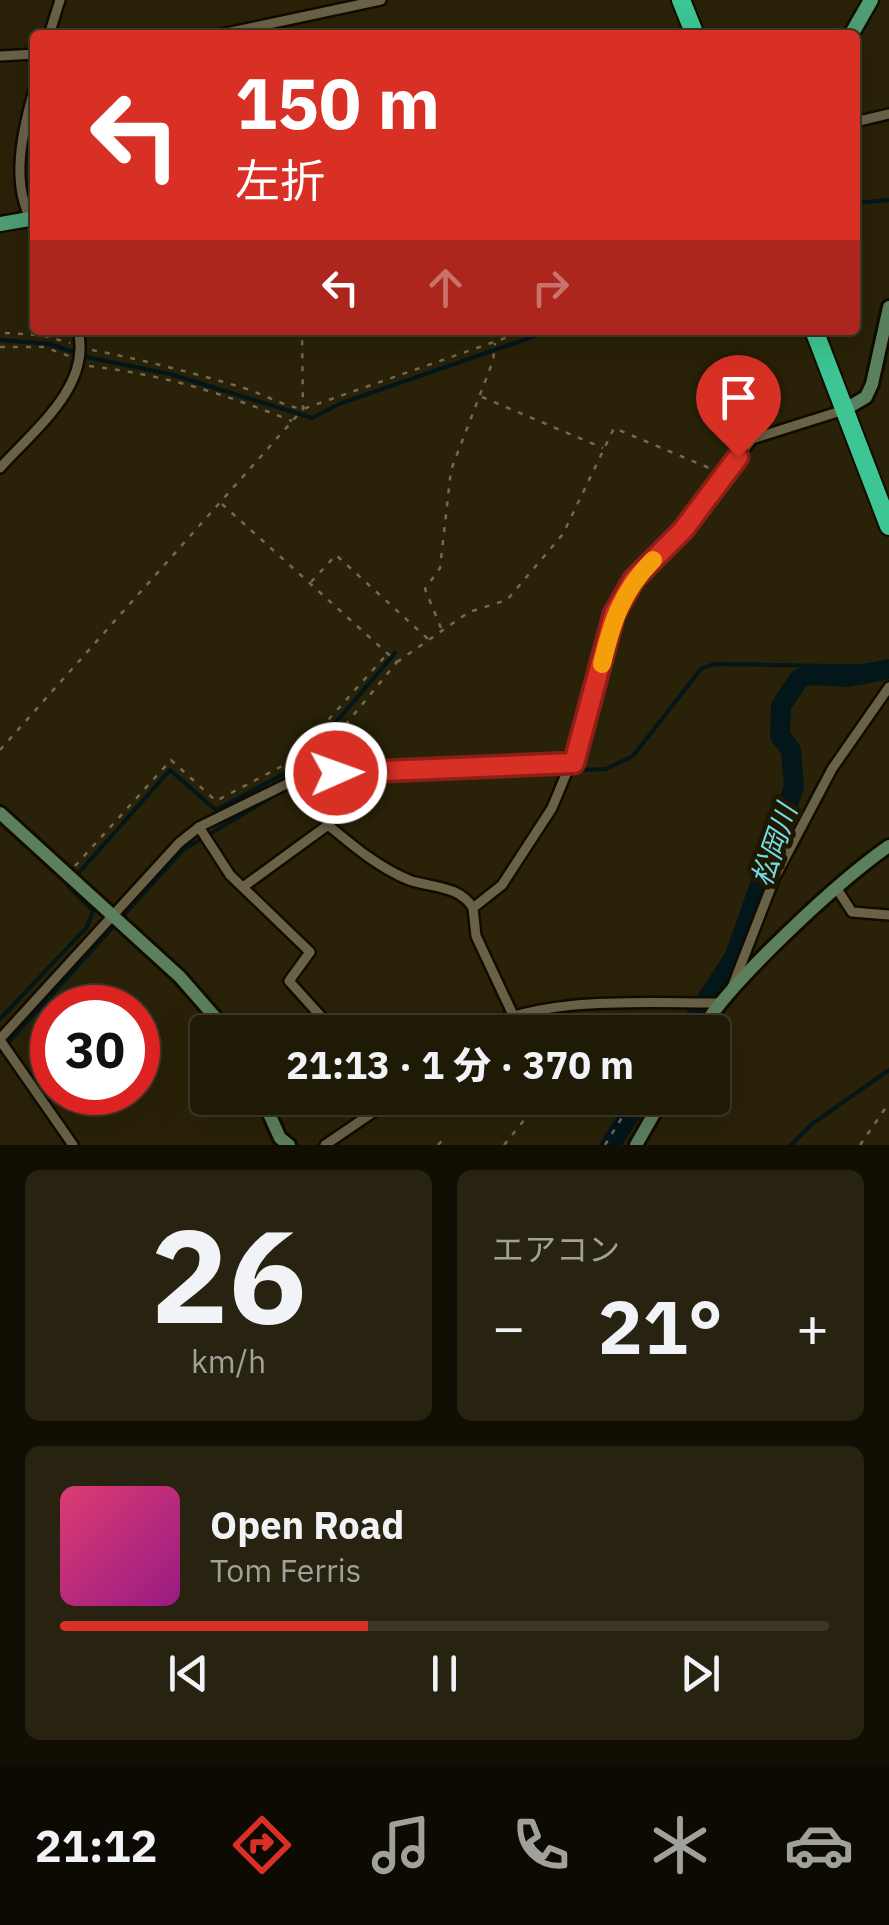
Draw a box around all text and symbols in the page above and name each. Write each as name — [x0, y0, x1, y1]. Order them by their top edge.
text: 150 m — [235, 57, 440, 148]
icon: left — [70, 70, 200, 200]
text: 左折 — [235, 151, 325, 209]
icon: left — [313, 260, 368, 315]
icon: ahead — [418, 260, 473, 315]
icon: right — [523, 260, 578, 315]
pin — [696, 355, 781, 458]
icon: arrive — [711, 370, 766, 425]
position arrow — [284, 721, 388, 825]
water label: 松岡川 — [742, 796, 806, 891]
speed limit sign: 30 — [30, 985, 160, 1115]
text: 21:13 · 1 分 · 370 m — [286, 1040, 634, 1089]
text: 26 — [150, 1190, 307, 1359]
text: エアコン — [492, 1228, 620, 1270]
text: 21° — [598, 1277, 723, 1375]
text: − — [492, 1291, 525, 1362]
text: + — [796, 1291, 829, 1362]
text: km/h — [191, 1340, 266, 1382]
text: Open Road — [210, 1500, 404, 1549]
text: Tom Ferris — [210, 1549, 361, 1591]
icon: previous — [161, 1646, 216, 1701]
icon: pause — [417, 1646, 472, 1701]
icon: next — [673, 1646, 728, 1701]
icon: directions — [227, 1810, 297, 1880]
icon: music — [366, 1810, 436, 1880]
icon: phone — [506, 1810, 576, 1880]
icon: climate — [645, 1810, 715, 1880]
icon: car — [784, 1810, 854, 1880]
text: 21:12 — [35, 1816, 158, 1874]

